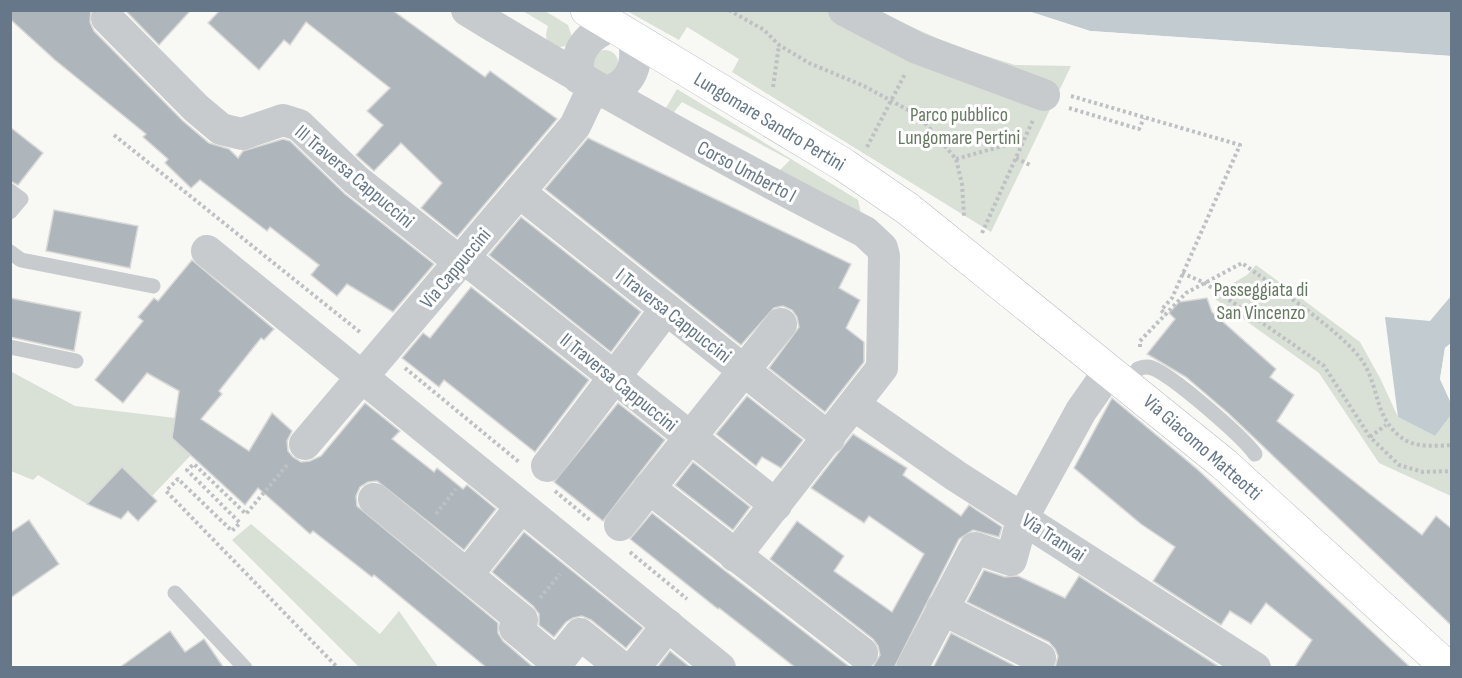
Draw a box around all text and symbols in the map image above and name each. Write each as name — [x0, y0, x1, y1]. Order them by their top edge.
street label: Lungomare Sandro Pertini — [689, 67, 850, 177]
park label: Parco pubblico Lungomare Pertini — [898, 103, 1020, 150]
street label: III Traversa Cappuccini — [290, 120, 419, 233]
street label: Corso Umberto I — [693, 136, 800, 208]
street label: Via Cappuccini — [415, 224, 496, 314]
street label: I Traversa Cappuccini — [611, 263, 736, 368]
park label: Passeggiata di San Vincenzo — [1214, 278, 1308, 325]
street label: II Traversa Cappuccini — [555, 328, 682, 437]
street label: Via Giacomo Matteotti — [1138, 390, 1267, 506]
street label: Via Tranvai — [1017, 509, 1090, 567]

